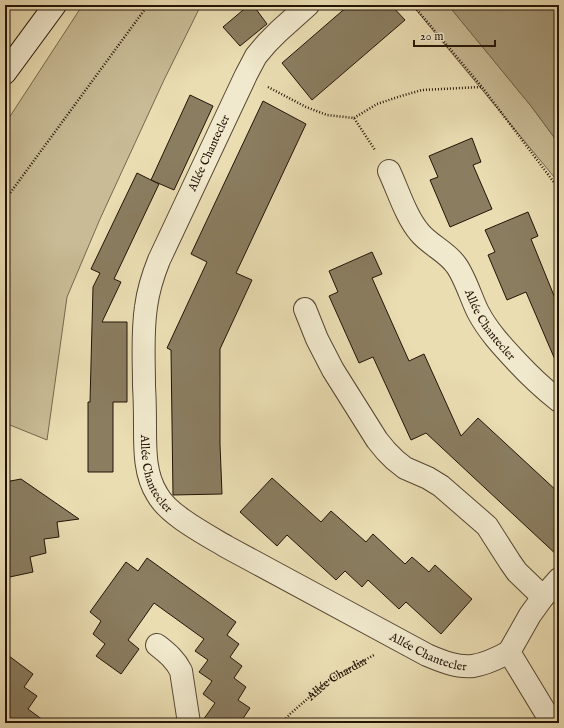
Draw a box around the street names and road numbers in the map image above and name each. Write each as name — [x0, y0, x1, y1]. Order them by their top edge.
street label: Allée Chantecler — [184, 112, 234, 195]
street label: Allée Chantecler — [461, 286, 519, 364]
street label: Allée Chantecler — [137, 434, 176, 516]
street label: Allée Chantecler — [386, 628, 468, 674]
street label: Allée Chardin — [303, 653, 370, 704]

